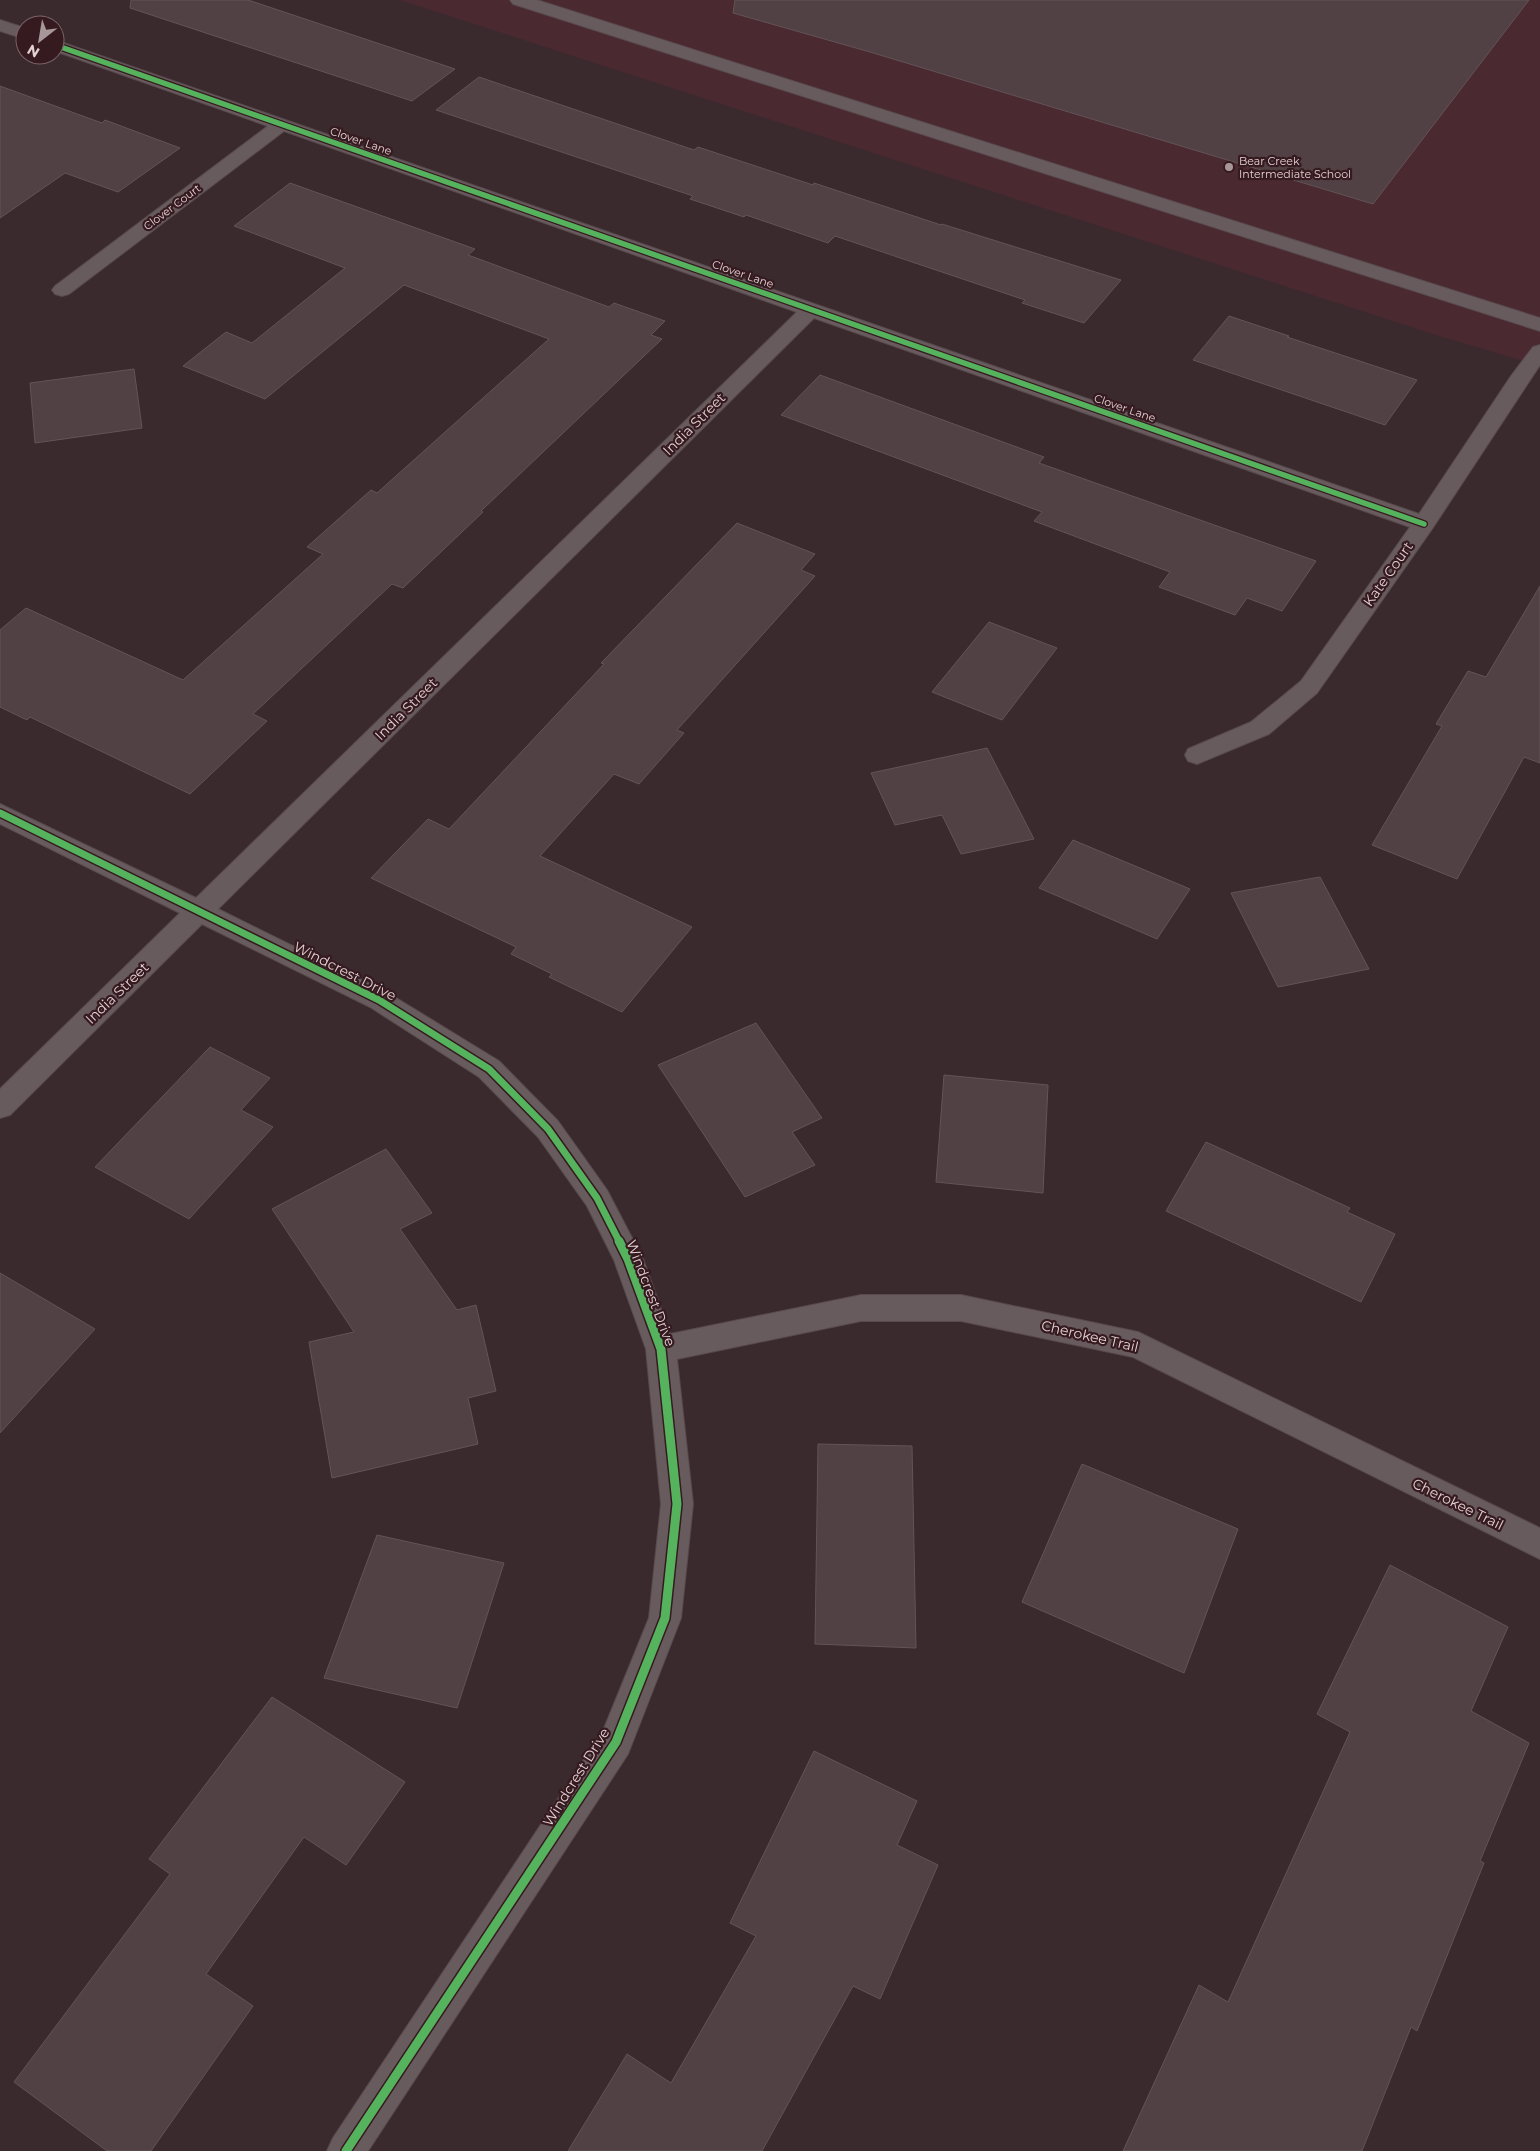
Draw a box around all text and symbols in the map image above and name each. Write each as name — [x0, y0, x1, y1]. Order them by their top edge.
north arrow — [15, 15, 65, 65]
text: N — [24, 41, 43, 62]
street label: Clover Lane — [328, 124, 394, 158]
place label: Bear Creek Intermediate School — [1239, 154, 1351, 181]
marker: Bear Creek Intermediate School — [1223, 161, 1235, 173]
street label: Clover Court — [141, 181, 204, 233]
street label: Clover Lane — [710, 257, 776, 291]
street label: India Street — [659, 389, 729, 459]
street label: Clover Lane — [1092, 391, 1158, 425]
street label: Kate Court — [1359, 538, 1417, 610]
street label: India Street — [371, 674, 441, 744]
street label: Windcrest Drive — [291, 937, 399, 1005]
street label: India Street — [82, 958, 153, 1028]
street label: Windcrest Drive — [622, 1237, 680, 1349]
street label: Cherokee Trail — [1040, 1316, 1140, 1356]
street label: Cherokee Trail — [1409, 1474, 1507, 1534]
street label: Windcrest Drive — [539, 1724, 613, 1830]

